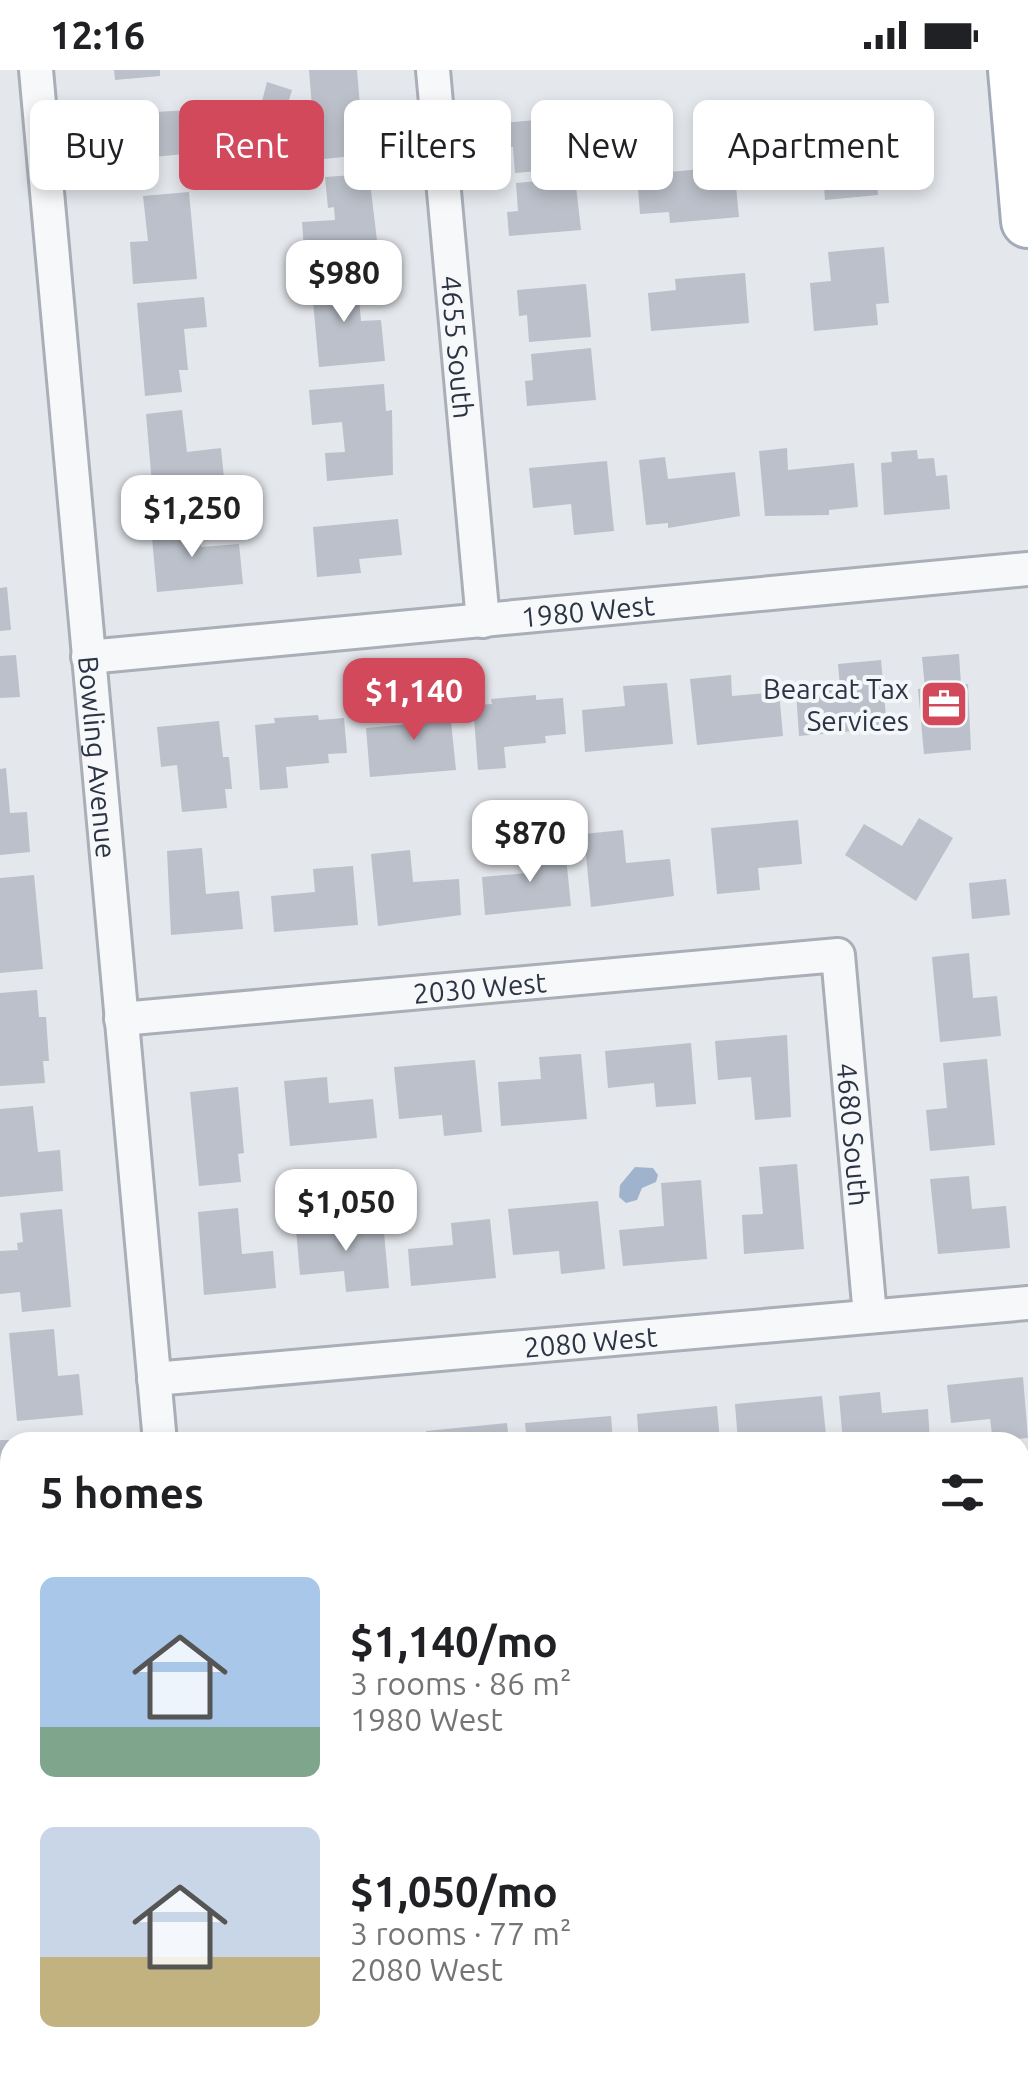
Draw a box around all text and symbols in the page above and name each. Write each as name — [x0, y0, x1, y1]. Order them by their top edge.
text: 12:16 — [50, 14, 145, 56]
chip: Buy — [30, 100, 159, 190]
chip: Rent — [179, 100, 324, 190]
chip: Filters — [344, 100, 511, 190]
chip: New — [531, 100, 673, 190]
chip: Apartment — [693, 100, 934, 190]
pin: $980 — [285, 240, 403, 325]
text: $980 — [308, 254, 380, 290]
street label: 4655 South — [436, 274, 480, 420]
pin: $1,250 — [111, 475, 273, 560]
text: $1,250 — [143, 489, 241, 525]
street label: 1980 West — [520, 589, 656, 632]
street label: Bowling Avenue — [74, 655, 123, 860]
pin: $1,140 — [333, 658, 495, 743]
text: $1,140 — [365, 672, 463, 708]
place label: Bearcat Tax Services — [763, 673, 909, 736]
office icon: Bearcat Tax Services — [918, 678, 970, 730]
pin: $870 — [471, 800, 589, 885]
text: $870 — [494, 814, 566, 850]
street label: 2030 West — [412, 966, 548, 1008]
street label: 4680 South — [832, 1062, 876, 1207]
pin: $1,050 — [265, 1169, 427, 1254]
text: $1,050 — [297, 1183, 395, 1219]
street label: 2080 West — [522, 1320, 658, 1362]
icon: filters — [935, 1465, 990, 1520]
text: 5 homes — [40, 1469, 204, 1516]
icon: home — [120, 1617, 240, 1737]
text: $1,140/mo — [350, 1618, 558, 1665]
text: 3 rooms · 86 m² — [350, 1665, 571, 1701]
text: 1980 West — [350, 1701, 503, 1737]
icon: home — [120, 1867, 240, 1987]
text: $1,050/mo — [350, 1868, 558, 1915]
text: 3 rooms · 77 m² — [350, 1915, 571, 1951]
text: 2080 West — [350, 1951, 503, 1987]

